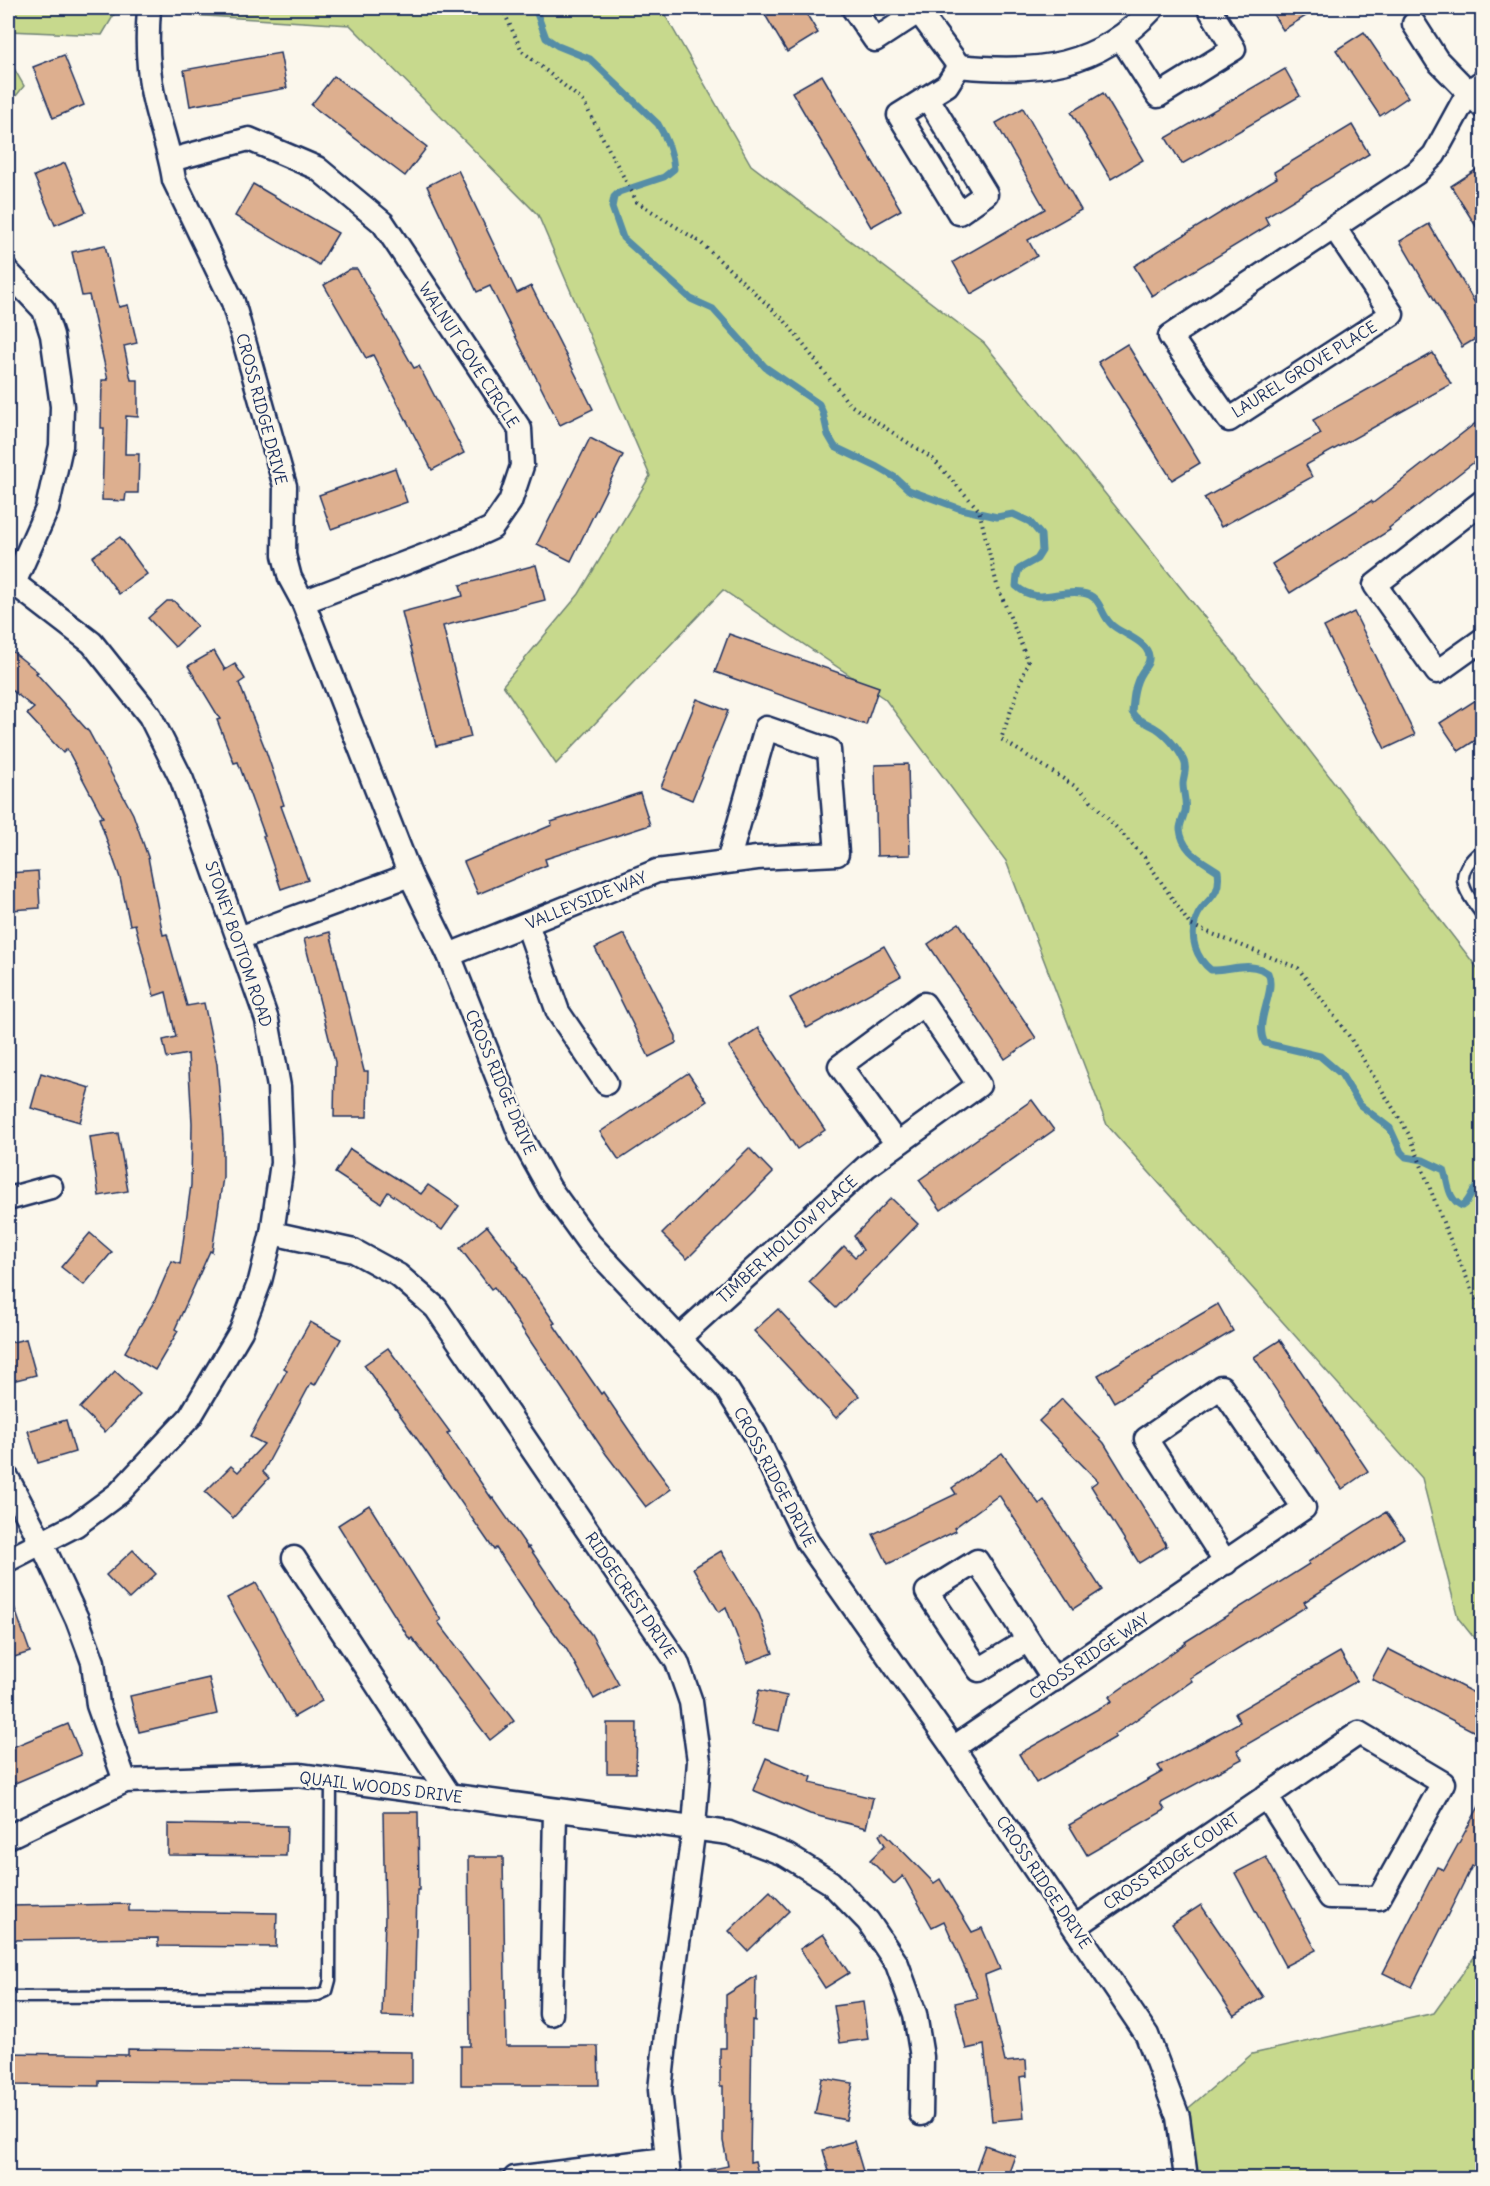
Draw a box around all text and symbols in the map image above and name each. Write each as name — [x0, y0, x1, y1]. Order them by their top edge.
street label: WALNUT COVE CIRCLE — [415, 279, 523, 431]
street label: LAUREL GROVE PLACE — [1228, 316, 1380, 422]
street label: CROSS RIDGE DRIVE — [232, 331, 292, 487]
street label: STONEY BOTTOM ROAD — [201, 858, 277, 1030]
street label: VALLEYSIDE WAY — [523, 867, 649, 933]
street label: CROSS RIDGE DRIVE — [461, 1006, 541, 1158]
street label: TIMBER HOLLOW PLACE — [713, 1171, 861, 1307]
street label: CROSS RIDGE DRIVE — [730, 1404, 820, 1550]
street label: RIDGECREST DRIVE — [581, 1528, 681, 1662]
street label: CROSS RIDGE WAY — [1025, 1608, 1153, 1704]
street label: QUAIL WOODS DRIVE — [298, 1767, 464, 1807]
street label: CROSS RIDGE COURT — [1099, 1808, 1243, 1914]
street label: CROSS RIDGE DRIVE — [992, 1812, 1096, 1952]

